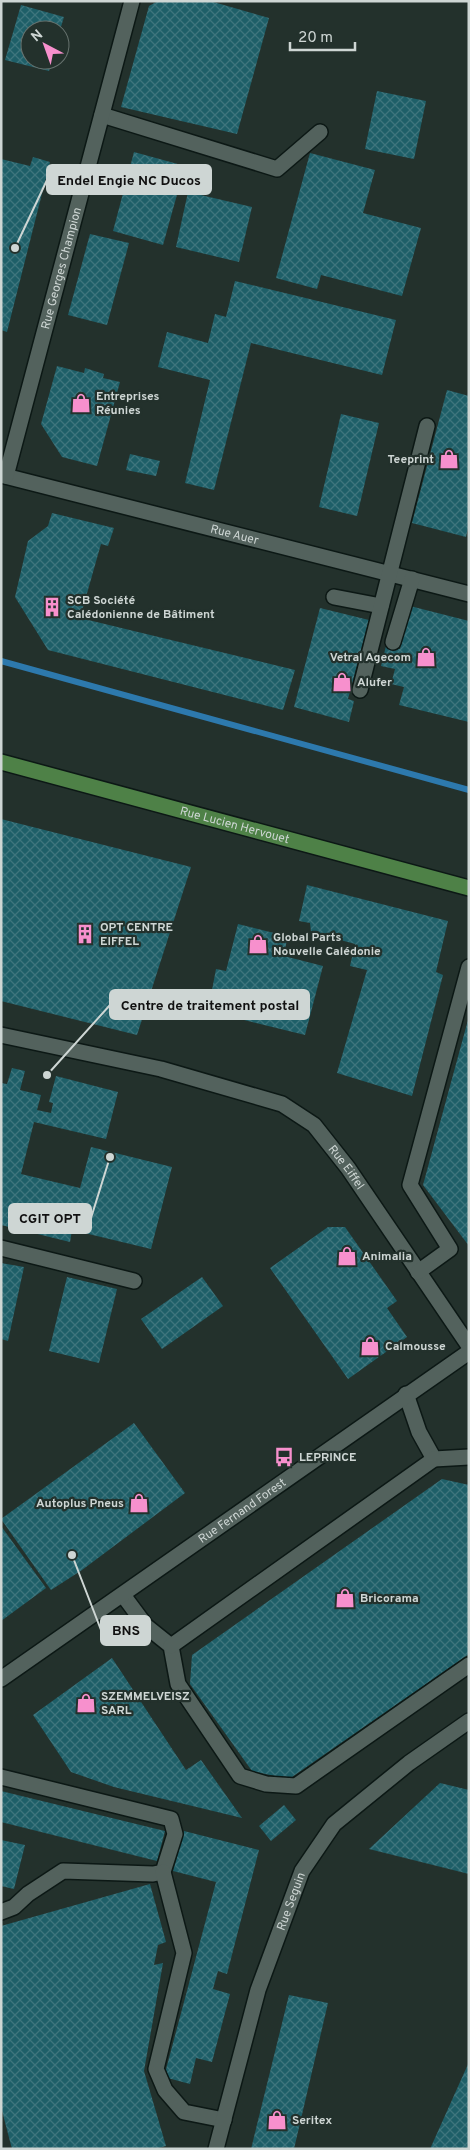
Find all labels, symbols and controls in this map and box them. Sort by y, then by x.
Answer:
north arrow [20,20,70,70]
scale bar [290,20,355,52]
text: N [28,27,47,46]
text: 20 m [298,29,333,48]
callout: Endel Engie NC Ducos [47,165,211,194]
text: Endel Engie NC Ducos [57,173,201,190]
street label: Rue Georges Champion [38,206,86,331]
place label: Entreprises Réunies [96,389,160,419]
shop icon: Entreprises Réunies [70,392,92,414]
shop icon: Teeprint [438,448,460,470]
place label: Teeprint [387,452,434,468]
street label: Rue Auer [208,522,261,549]
place label: SCB Société Calédonienne de Bâtiment [67,593,215,623]
building icon: SCB Société Calédonienne de Bâtiment [41,596,63,618]
shop icon: Vetral Agecom [415,646,437,668]
place label: Vetral Agecom [330,650,411,666]
shop icon: Alufer [331,671,353,693]
place label: Alufer [357,675,392,691]
street label: Rue Lucien Hervouet [178,804,291,848]
place label: OPT CENTRE EIFFEL [100,920,173,950]
building icon: OPT CENTRE EIFFEL [74,923,96,945]
place label: Global Parts Nouvelle Calédonie [273,930,381,960]
shop icon: Global Parts Nouvelle Calédonie [247,933,269,955]
callout: Centre de traitement postal [110,990,309,1019]
text: Centre de traitement postal [121,998,299,1015]
street label: Rue Eiffel [324,1142,367,1193]
callout: CGIT OPT [9,1204,91,1233]
text: CGIT OPT [19,1211,81,1228]
shop icon: Animalia [336,1245,358,1267]
place label: Animalia [362,1249,412,1265]
shop icon: Calmousse [359,1335,381,1357]
place label: Calmousse [385,1339,446,1355]
bus stop icon: LEPRINCE [273,1446,295,1468]
place label: LEPRINCE [299,1450,356,1466]
street label: Rue Fernand Forest [195,1475,290,1548]
shop icon: Autoplus Pneus [128,1492,150,1514]
place label: Autoplus Pneus [36,1496,124,1512]
shop icon: Bricorama [334,1587,356,1609]
place label: Bricorama [360,1591,419,1607]
callout: BNS [101,1616,150,1645]
text: BNS [112,1623,140,1640]
place label: SZEMMELVEISZ SARL [101,1689,190,1719]
shop icon: SZEMMELVEISZ SARL [75,1692,97,1714]
street label: Rue Seguin [274,1870,310,1933]
shop icon: Seritex [266,2109,288,2131]
place label: Seritex [292,2113,332,2129]

